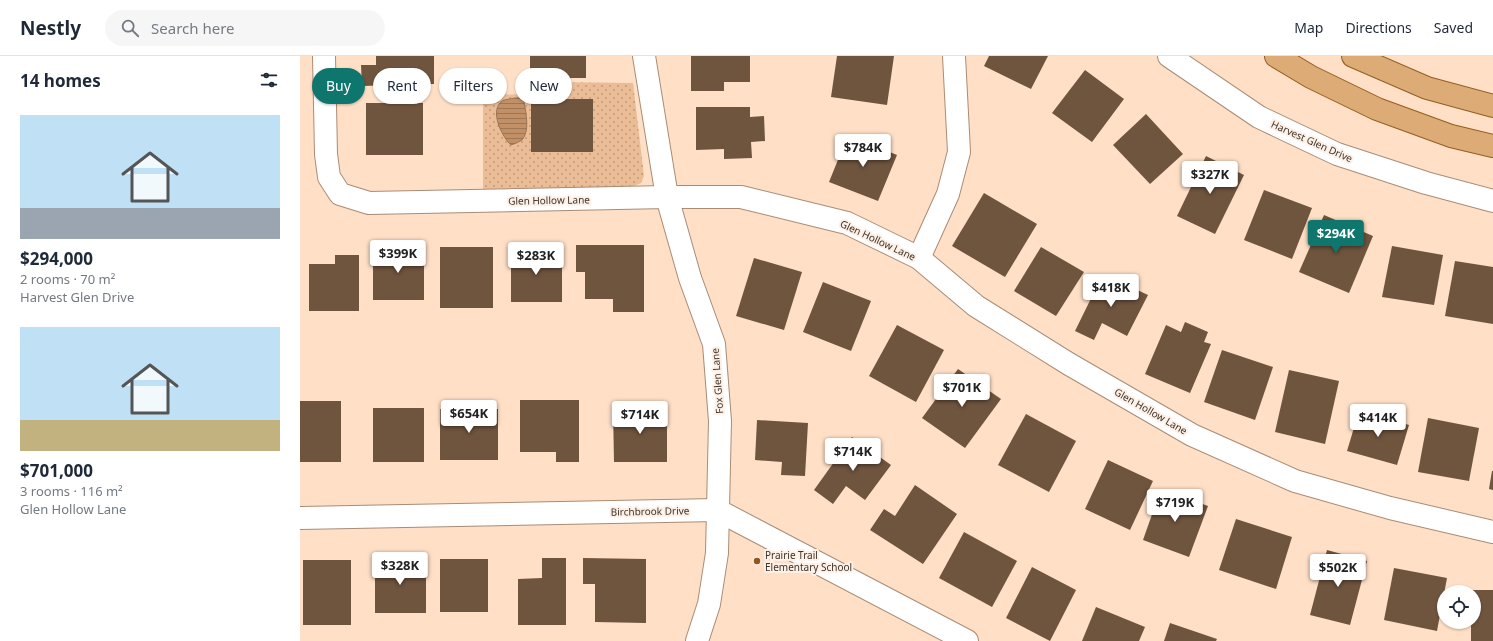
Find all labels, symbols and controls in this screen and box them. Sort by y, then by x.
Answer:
search box [105,10,385,46]
text: Nestly [20,15,81,41]
icon: search [119,17,141,39]
text: Search here [151,18,235,38]
text: Map [1294,18,1323,37]
text: Directions [1345,18,1412,37]
text: Saved [1434,18,1473,37]
chip: Buy [312,68,365,104]
chip: Rent [373,68,431,104]
chip: Filters [439,68,507,104]
chip: New [515,68,572,104]
text: 14 homes [20,69,101,92]
icon: filters [258,69,280,91]
street label: Harvest Glen Drive [1269,117,1355,165]
pin: $784K [835,134,891,168]
text: $784K [844,138,882,156]
icon: home [114,141,186,213]
pin: $327K [1182,161,1238,195]
text: $327K [1191,165,1229,183]
street label: Glen Hollow Lane [508,192,590,208]
street label: Glen Hollow Lane [838,216,918,264]
pin: $294K [1308,220,1364,254]
text: $294K [1317,224,1355,242]
pin: $399K [370,240,426,274]
pin: $283K [508,242,564,276]
text: $399K [379,244,417,262]
text: $283K [517,246,555,264]
text: $294,000 [20,247,93,270]
text: 2 rooms · 70 m² [20,270,115,288]
pin: $418K [1083,274,1139,308]
text: $418K [1092,278,1130,296]
text: Harvest Glen Drive [20,288,134,306]
street label: Fox Glen Lane [708,347,726,414]
icon: home [114,353,186,425]
pin: $701K [934,374,990,408]
text: $701K [943,378,981,396]
street label: Glen Hollow Lane [1112,384,1190,438]
pin: $654K [441,400,497,434]
pin: $714K [612,401,668,435]
text: $654K [450,404,488,422]
pin: $414K [1350,404,1406,438]
text: $714K [621,405,659,423]
text: $414K [1359,408,1397,426]
pin: $714K [825,438,881,472]
text: $714K [834,442,872,460]
text: $701,000 [20,459,93,482]
text: 3 rooms · 116 m² [20,482,123,500]
pin: $719K [1147,489,1203,523]
text: $719K [1156,493,1194,511]
text: Glen Hollow Lane [20,500,126,518]
street label: Birchbrook Drive [610,503,690,519]
place label: Prairie Trail Elementary School [765,548,852,574]
pin: $328K [372,552,428,586]
pin: $502K [1310,554,1366,588]
text: $328K [381,556,419,574]
marker: Prairie Trail Elementary School [752,556,762,566]
text: $502K [1319,558,1357,576]
map controls [1437,585,1481,629]
button: locate [1437,585,1481,629]

